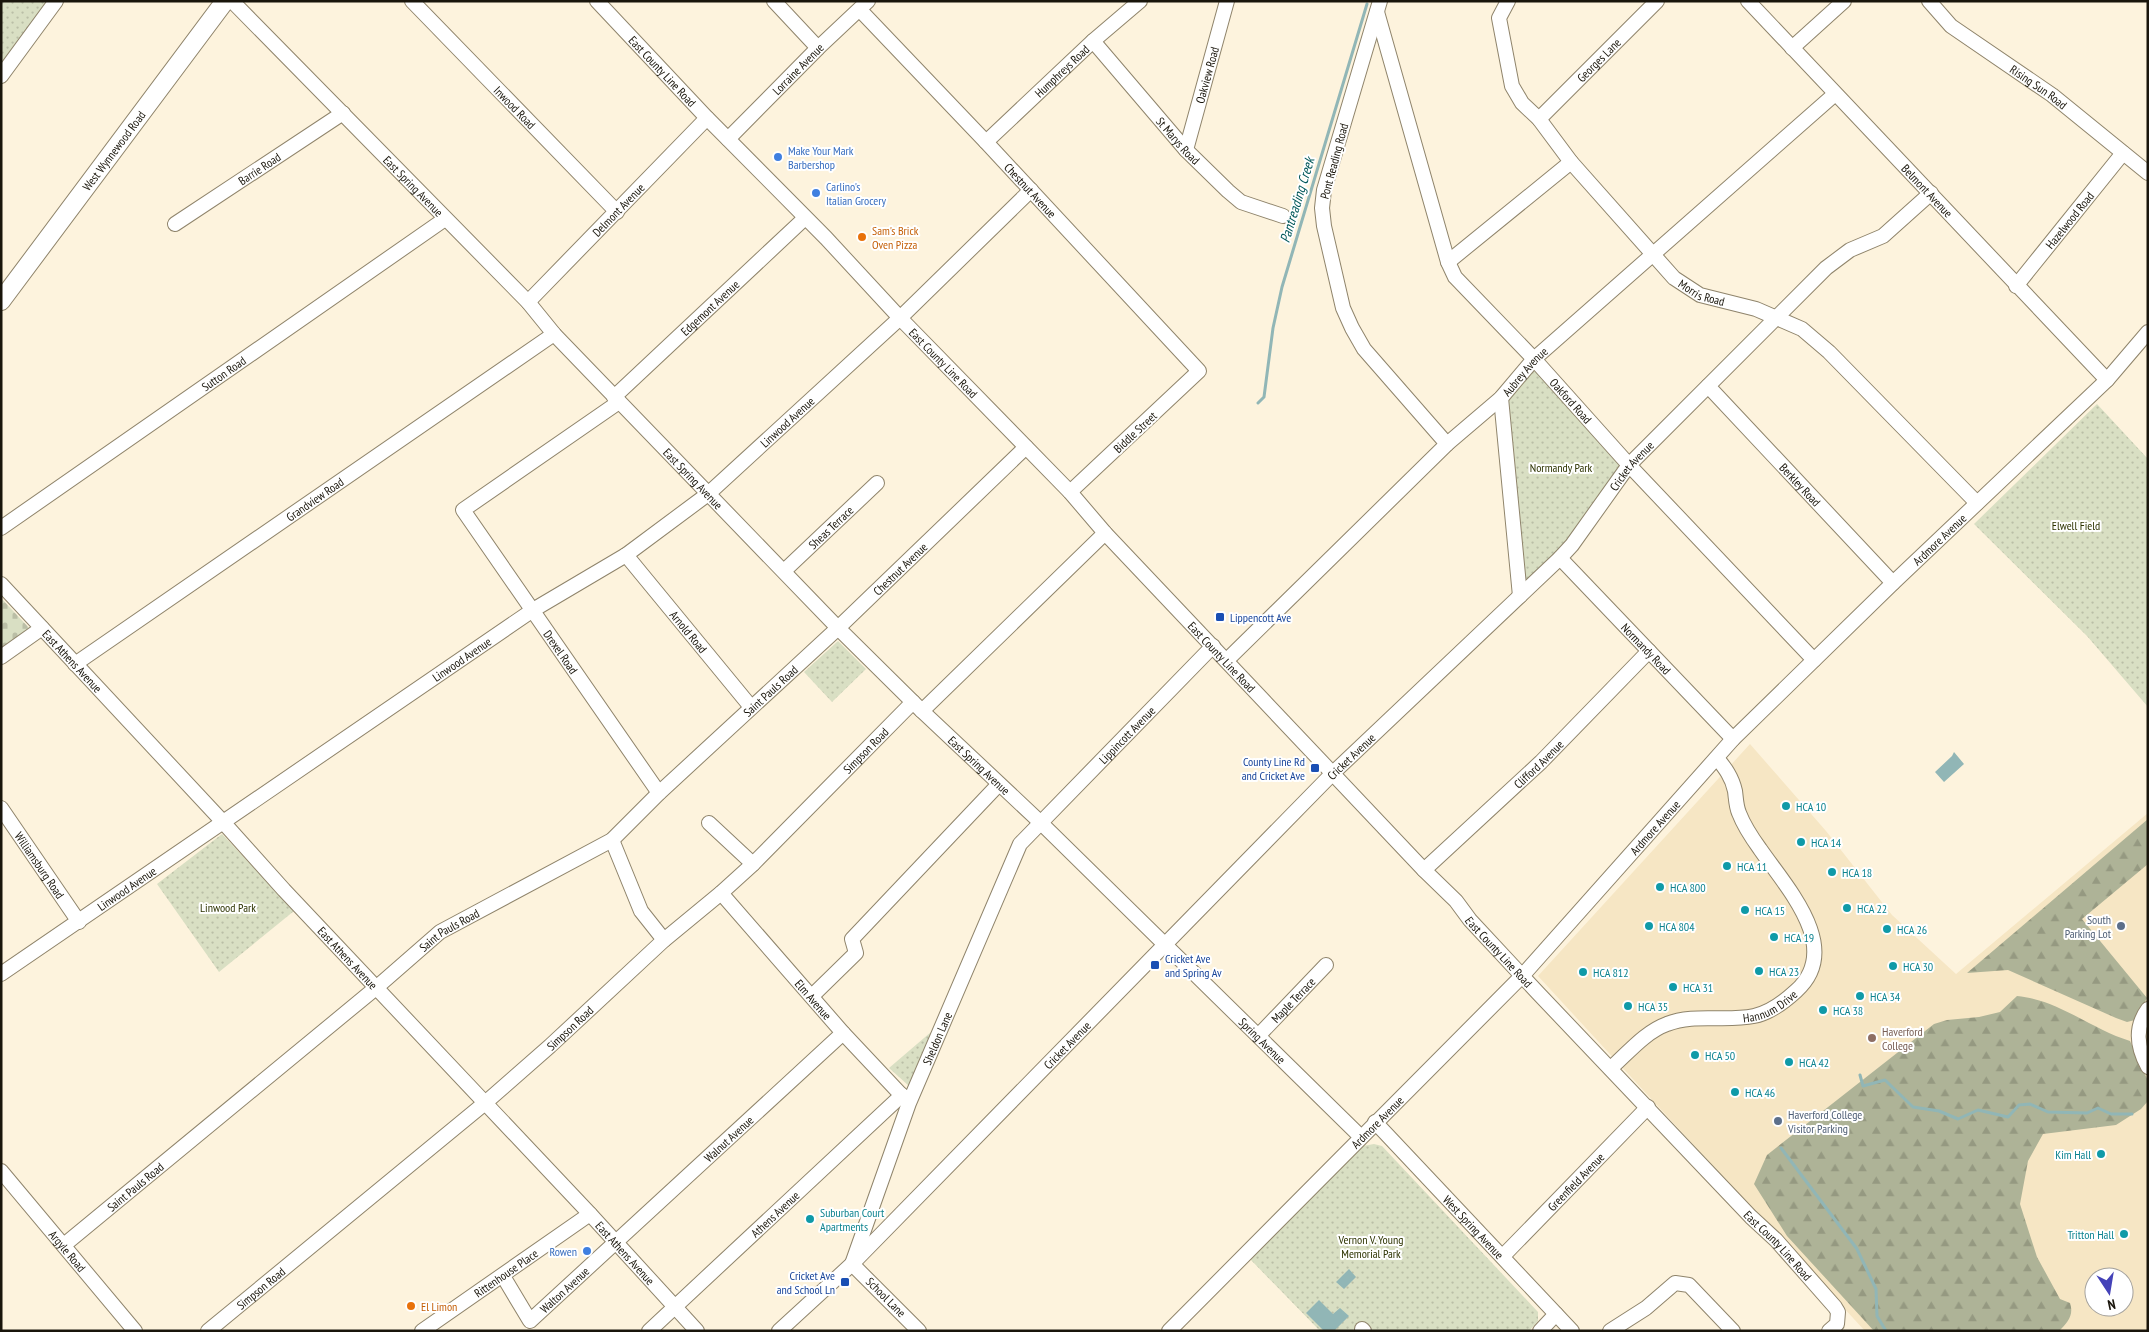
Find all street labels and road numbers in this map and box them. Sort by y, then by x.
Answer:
street label: East County Line Road [626,32,700,109]
street label: Georges Lane [1573,35,1623,85]
street label: Lorraine Avenue [769,40,826,98]
street label: Humphreys Road [1031,41,1092,100]
street label: Oakview Road [1192,45,1222,105]
street label: Rising Sun Road [2007,61,2071,112]
street label: Inwood Road [491,83,539,132]
street label: West Wynnewood Road [79,107,148,193]
street label: St Marys Road [1153,114,1203,167]
street label: Pont Reading Road [1317,122,1351,200]
street label: Barrie Road [235,149,283,188]
street label: East Spring Avenue [380,152,447,219]
street label: Chestnut Avenue [1001,159,1060,221]
street label: Belmont Avenue [1899,161,1956,220]
street label: Delmont Avenue [589,180,647,239]
street label: Hazelwood Road [2042,188,2097,251]
street label: Edgemont Avenue [677,276,742,338]
street label: Morris Road [1676,276,1726,308]
street label: East County Line Road [906,325,981,401]
street label: Aubrey Avenue [1499,343,1550,399]
street label: Sutton Road [198,353,248,394]
street label: Oakford Road [1547,375,1595,426]
street label: Linwood Avenue [757,393,817,450]
street label: Biddle Street [1110,408,1160,456]
street label: Cricket Avenue [1606,437,1657,493]
street label: East Spring Avenue [660,445,726,512]
street label: Berkley Road [1777,460,1824,509]
street label: Grandview Road [283,474,346,524]
street label: Sheas Terrace [805,502,856,552]
street label: Ardmore Avenue [1909,510,1969,568]
street label: Chestnut Avenue [870,539,930,598]
street label: Arnold Road [667,607,711,656]
street label: East County Line Road [1185,618,1259,695]
street label: Normandy Road [1618,620,1674,677]
street label: East Athens Avenue [40,626,106,695]
street label: Drexel Road [541,627,581,676]
street label: Linwood Avenue [429,633,494,684]
street label: Saint Pauls Road [740,662,801,719]
street label: Lippincott Avenue [1095,703,1158,767]
street label: Simpson Road [840,724,891,776]
street label: Cricket Avenue [1323,730,1378,782]
street label: East Spring Avenue [945,732,1013,798]
street label: Clifford Avenue [1510,736,1566,791]
street label: Ardmore Avenue [1626,797,1683,858]
street label: Williamsburg Road [12,829,68,901]
street label: Linwood Avenue [94,863,159,914]
street label: Saint Pauls Road [416,905,482,955]
street label: East County Line Road [1462,913,1536,990]
street label: East Athens Avenue [315,923,381,992]
street label: Maple Terrace [1268,974,1318,1025]
street label: Elm Avenue [792,976,835,1022]
street label: Hannum Drive [1742,986,1800,1025]
street label: Simpson Road [543,1002,596,1053]
street label: Sheldon Lane [919,1009,955,1067]
street label: Spring Avenue [1236,1014,1289,1067]
street label: Cricket Avenue [1040,1018,1094,1072]
street label: Ardmore Avenue [1348,1092,1406,1151]
street label: Walnut Avenue [701,1112,756,1165]
street label: Greenfield Avenue [1544,1149,1607,1214]
street label: Saint Pauls Road [104,1159,166,1214]
street label: Athens Avenue [747,1187,802,1240]
street label: West Spring Avenue [1440,1192,1507,1262]
street label: East County Line Road [1741,1207,1815,1283]
street label: East Athens Avenue [593,1218,658,1288]
street label: Argyle Road [46,1227,89,1275]
street label: Rittenhouse Place [471,1245,541,1300]
street label: Simpson Road [233,1263,288,1312]
street label: Walton Avenue [536,1263,592,1316]
street label: School Lane [863,1274,909,1320]

